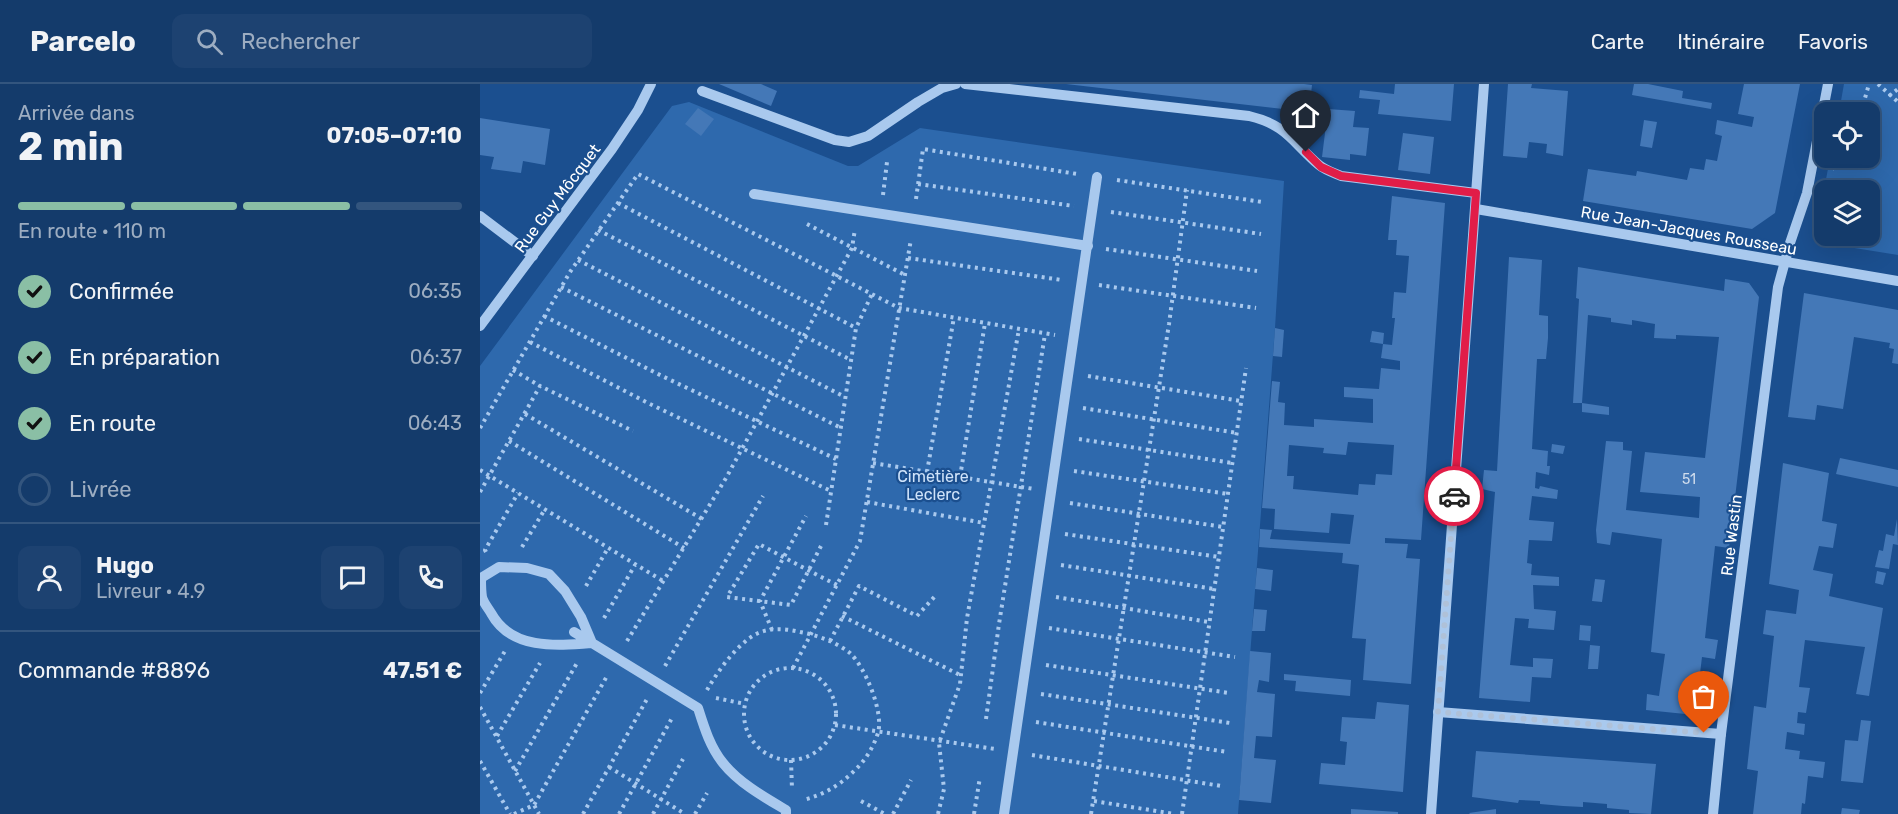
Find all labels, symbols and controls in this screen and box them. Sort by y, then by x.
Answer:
search box [172,14,592,68]
text: Parcelo [30,25,136,58]
icon: search [193,25,226,58]
text: Rechercher [241,28,360,55]
text: Carte [1591,29,1644,54]
text: Itinéraire [1677,29,1765,54]
text: Favoris [1798,29,1868,54]
pin [1280,90,1331,152]
icon: home [1289,99,1322,132]
text: Arrivée dans [18,101,135,125]
map controls [1814,102,1880,246]
button: locate [1814,102,1880,168]
text: 07:05–07:10 [326,122,462,149]
text: 2 min [18,124,124,170]
street label: Rue Guy Môcquet [510,140,604,256]
button: layers [1814,180,1880,246]
street label: Rue Jean-Jacques Rousseau [1579,202,1798,259]
text: En route · 110 m [18,219,166,243]
icon: check [18,275,51,308]
text: Confirmée [69,278,174,305]
text: 06:35 [408,279,462,303]
icon: check [18,341,51,374]
text: En préparation [69,344,220,371]
text: 06:37 [410,345,462,369]
icon: check [18,407,51,440]
text: En route [69,410,156,437]
text: 06:43 [408,411,462,435]
courier [1424,466,1484,526]
park label: Cimetière Leclerc [897,467,969,504]
house number: 51 [1682,471,1696,488]
text: Livrée [69,476,132,503]
icon: car [1438,480,1471,513]
street label: Rue Wastin [1717,493,1746,577]
button: person [18,546,81,609]
button: chat [321,546,384,609]
button: phone [399,546,462,609]
text: Hugo [96,552,154,579]
text: Livreur · 4.9 [96,579,205,603]
text: Commande #8896 [18,657,210,684]
text: 47.51 € [383,657,462,684]
pin [1678,671,1729,733]
icon: bag [1687,680,1720,713]

